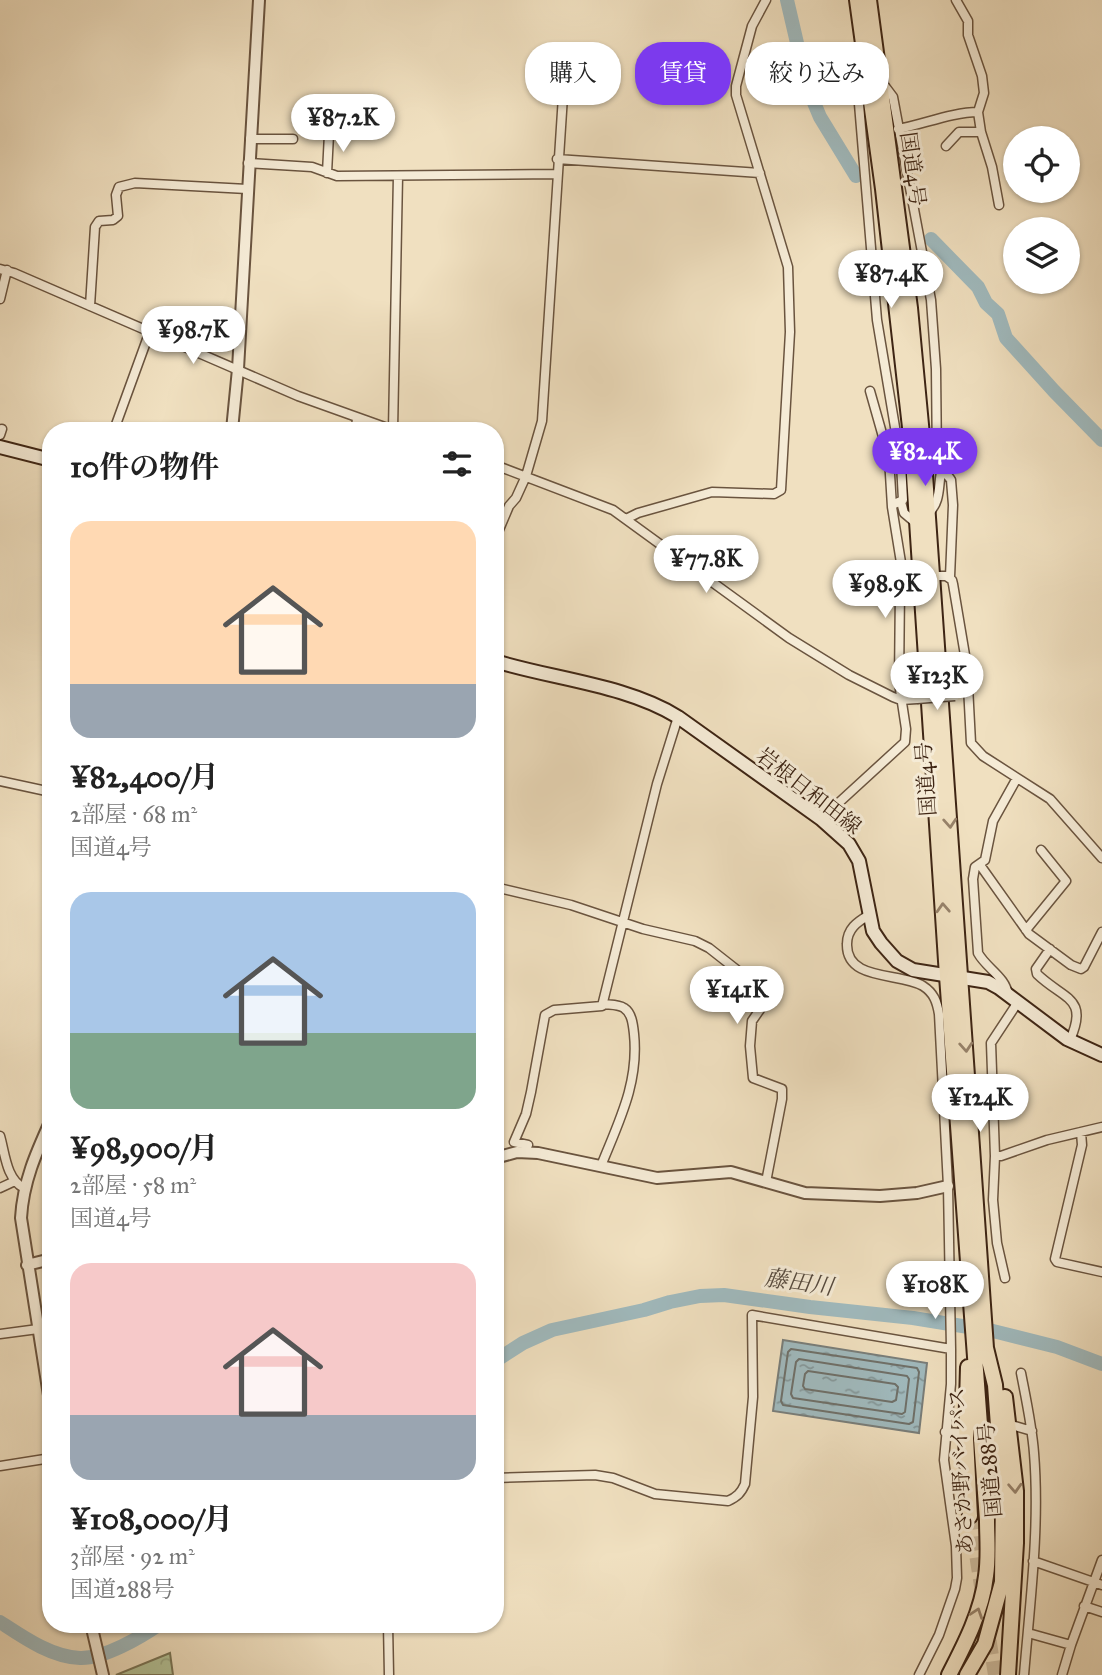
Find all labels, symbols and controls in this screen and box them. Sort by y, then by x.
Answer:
chip: 購入 [525,42,621,105]
chip: 賃貸 [635,42,731,105]
chip: 絞り込み [745,42,889,105]
pin: ¥87.2K [286,94,400,154]
text: ¥87.2K [307,103,379,131]
map controls [1003,126,1080,294]
button: locate [1003,126,1080,203]
street label: 国道4号 [895,130,931,208]
button: layers [1003,217,1080,294]
pin: ¥87.4K [834,250,948,310]
text: ¥87.4K [854,259,928,287]
pin: ¥98.7K [136,306,250,366]
text: ¥98.7K [157,315,229,343]
pin: ¥82.4K [868,428,982,488]
text: ¥82.4K [888,437,962,465]
icon: filters [438,445,476,483]
text: 10件の物件 [70,449,219,485]
pin: ¥77.8K [649,536,763,595]
text: ¥77.8K [670,544,742,572]
pin: ¥98.9K [828,560,942,620]
icon: home [210,567,336,693]
text: ¥98.9K [848,569,922,597]
pin: ¥123K [888,652,986,712]
text: ¥123K [906,661,968,689]
street label: 国道4号 [910,741,942,817]
street label: 岩根日和田線 [751,742,867,840]
text: ¥82,400/月 [70,759,219,795]
text: 2部屋 · 68 m² [70,800,197,828]
one-way arrow [942,818,957,829]
text: 国道4号 [70,833,152,861]
one-way arrow [936,902,951,913]
icon: home [210,938,336,1064]
pin: ¥141K [688,967,786,1026]
text: ¥141K [706,975,768,1003]
one-way arrow [958,1041,973,1052]
pin: ¥124K [931,1074,1029,1134]
text: ¥124K [948,1083,1012,1111]
text: ¥98,900/月 [70,1130,218,1166]
text: 2部屋 · 58 m² [70,1171,196,1199]
text: 国道4号 [70,1204,152,1232]
pin: ¥108K [886,1262,984,1321]
water label: 藤田川 [763,1263,838,1301]
text: ¥108K [902,1270,968,1298]
icon: home [210,1309,336,1435]
street label: あさか野バイパス [944,1387,978,1555]
street label: 国道288号 [973,1421,1007,1519]
one-way arrow [1008,1483,1023,1494]
text: ¥108,000/月 [70,1501,233,1537]
text: 3部屋 · 92 m² [70,1542,195,1570]
text: 国道288号 [70,1575,175,1603]
one-way arrow [969,1607,983,1619]

